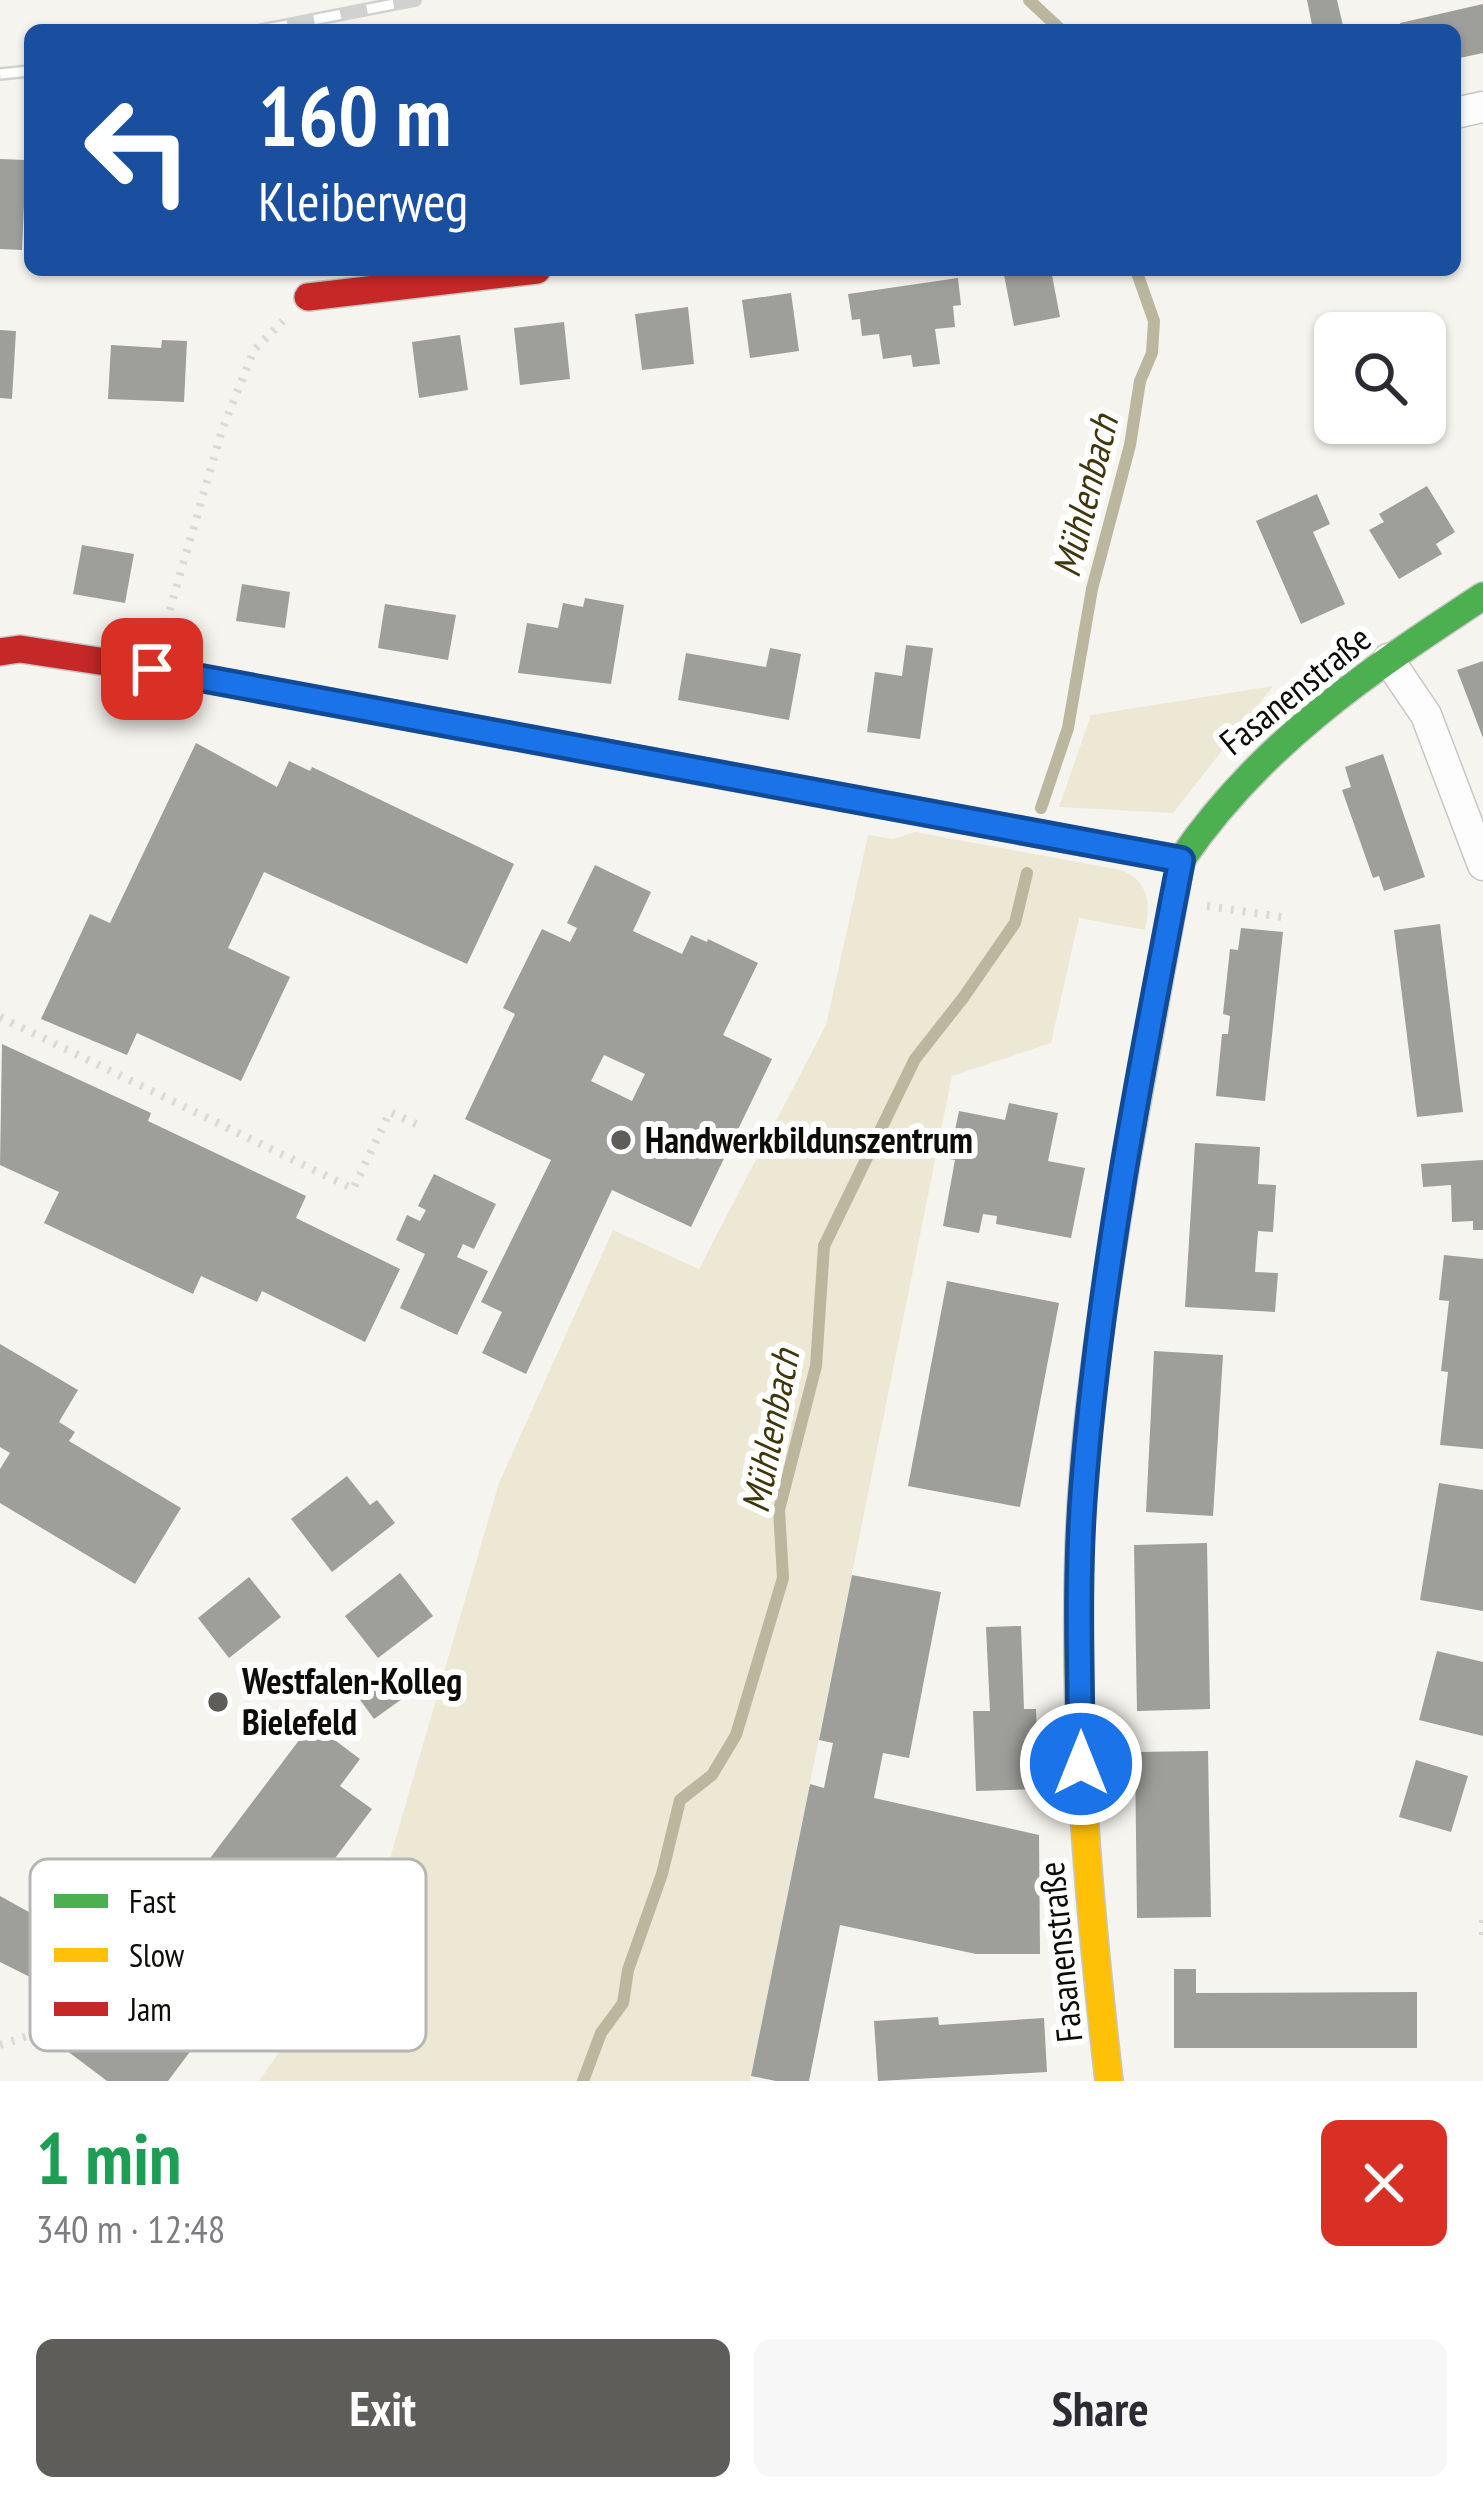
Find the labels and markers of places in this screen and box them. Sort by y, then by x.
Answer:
pin [101,618,203,720]
place label: Handwerkbildunszentrum [645,1116,973,1163]
marker: Handwerkbildunszentrum [608,1127,634,1153]
place label: Westfalen-Kolleg Bielefeld [241,1657,462,1745]
marker: Westfalen-Kolleg Bielefeld [205,1689,231,1715]

